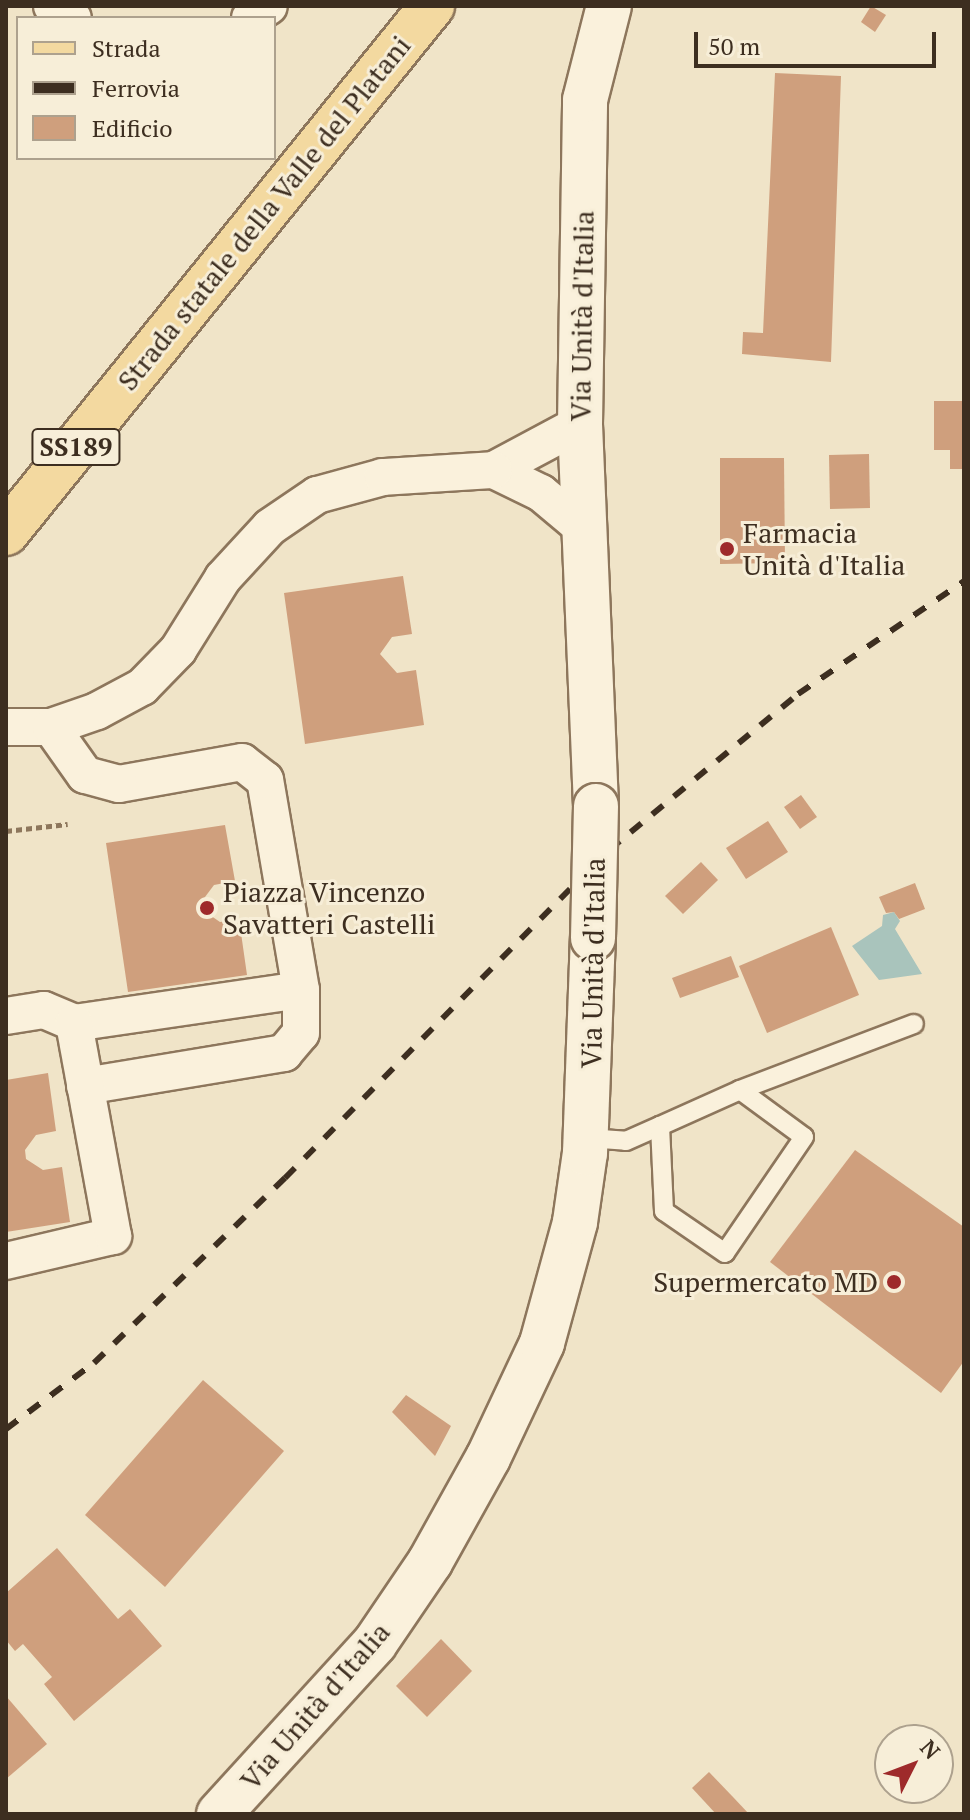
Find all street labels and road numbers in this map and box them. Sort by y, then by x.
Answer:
street label: Strada statale della Valle del Platani [110,29,418,397]
street label: Via Unità d'Italia [563,210,601,422]
road number: SS189 [30,425,122,469]
street label: Via Unità d'Italia [574,857,612,1069]
street label: Via Unità d'Italia [233,1615,397,1797]

